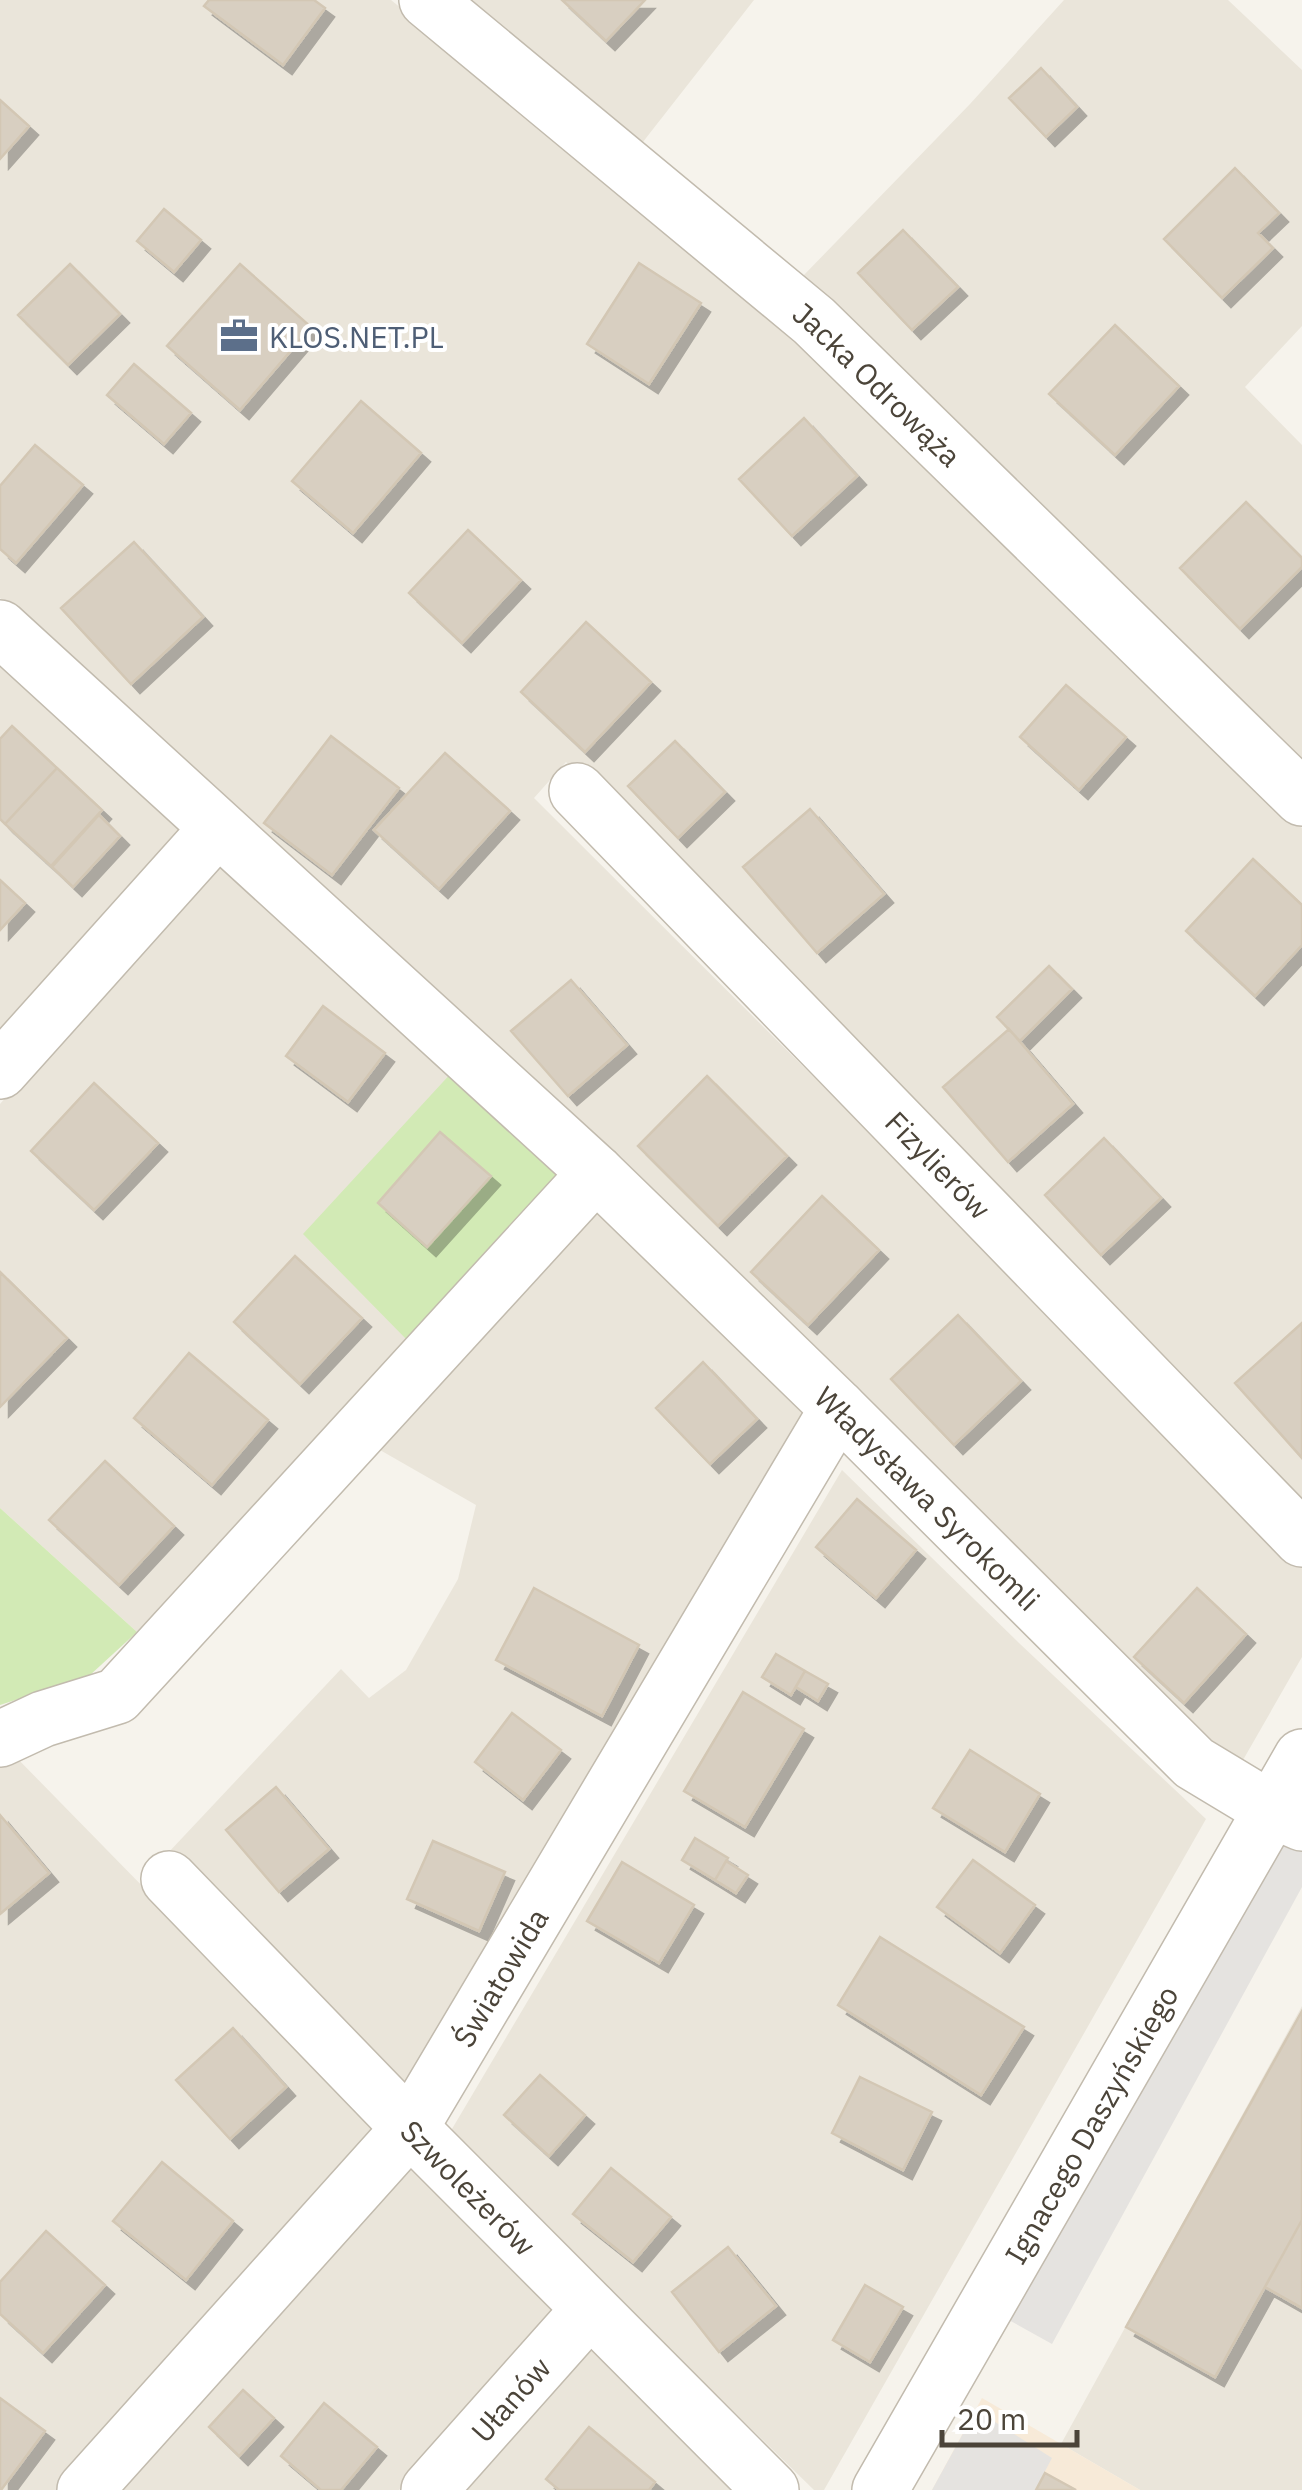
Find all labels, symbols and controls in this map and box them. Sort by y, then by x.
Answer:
street label: Jacka Odrowąża [785,293,970,474]
office icon: KLOS.NET.PL [218,315,260,357]
place label: KLOS.NET.PL [269,317,444,356]
street label: Fizylierów [878,1102,1000,1227]
street label: Władysława Syrokomli [807,1377,1049,1618]
street label: Światowida [443,1901,556,2054]
street label: Ignacego Daszyńskiego [995,1978,1186,2271]
street label: Szwoleżerów [393,2111,545,2263]
street label: Ułanów [462,2348,558,2450]
scale bar [942,2385,1077,2447]
text: 20 m [957,2399,1026,2438]

